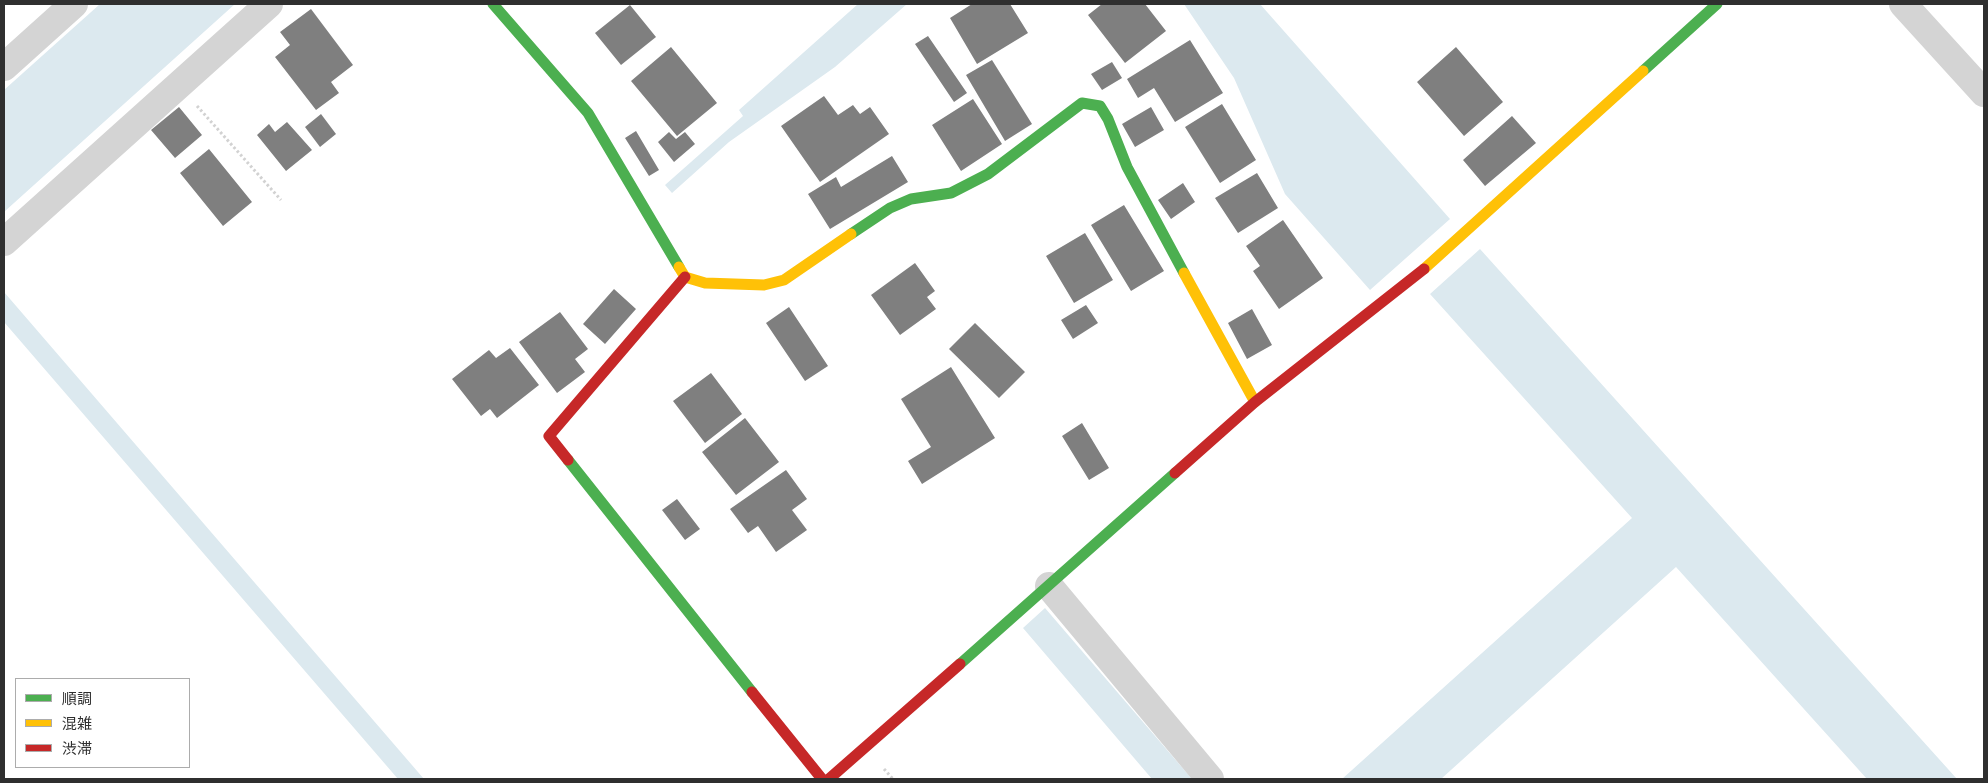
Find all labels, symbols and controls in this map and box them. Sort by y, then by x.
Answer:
legend [15,678,190,768]
text: 順調 [62,689,92,707]
text: 混雑 [62,714,92,732]
text: 渋滞 [62,739,92,757]

